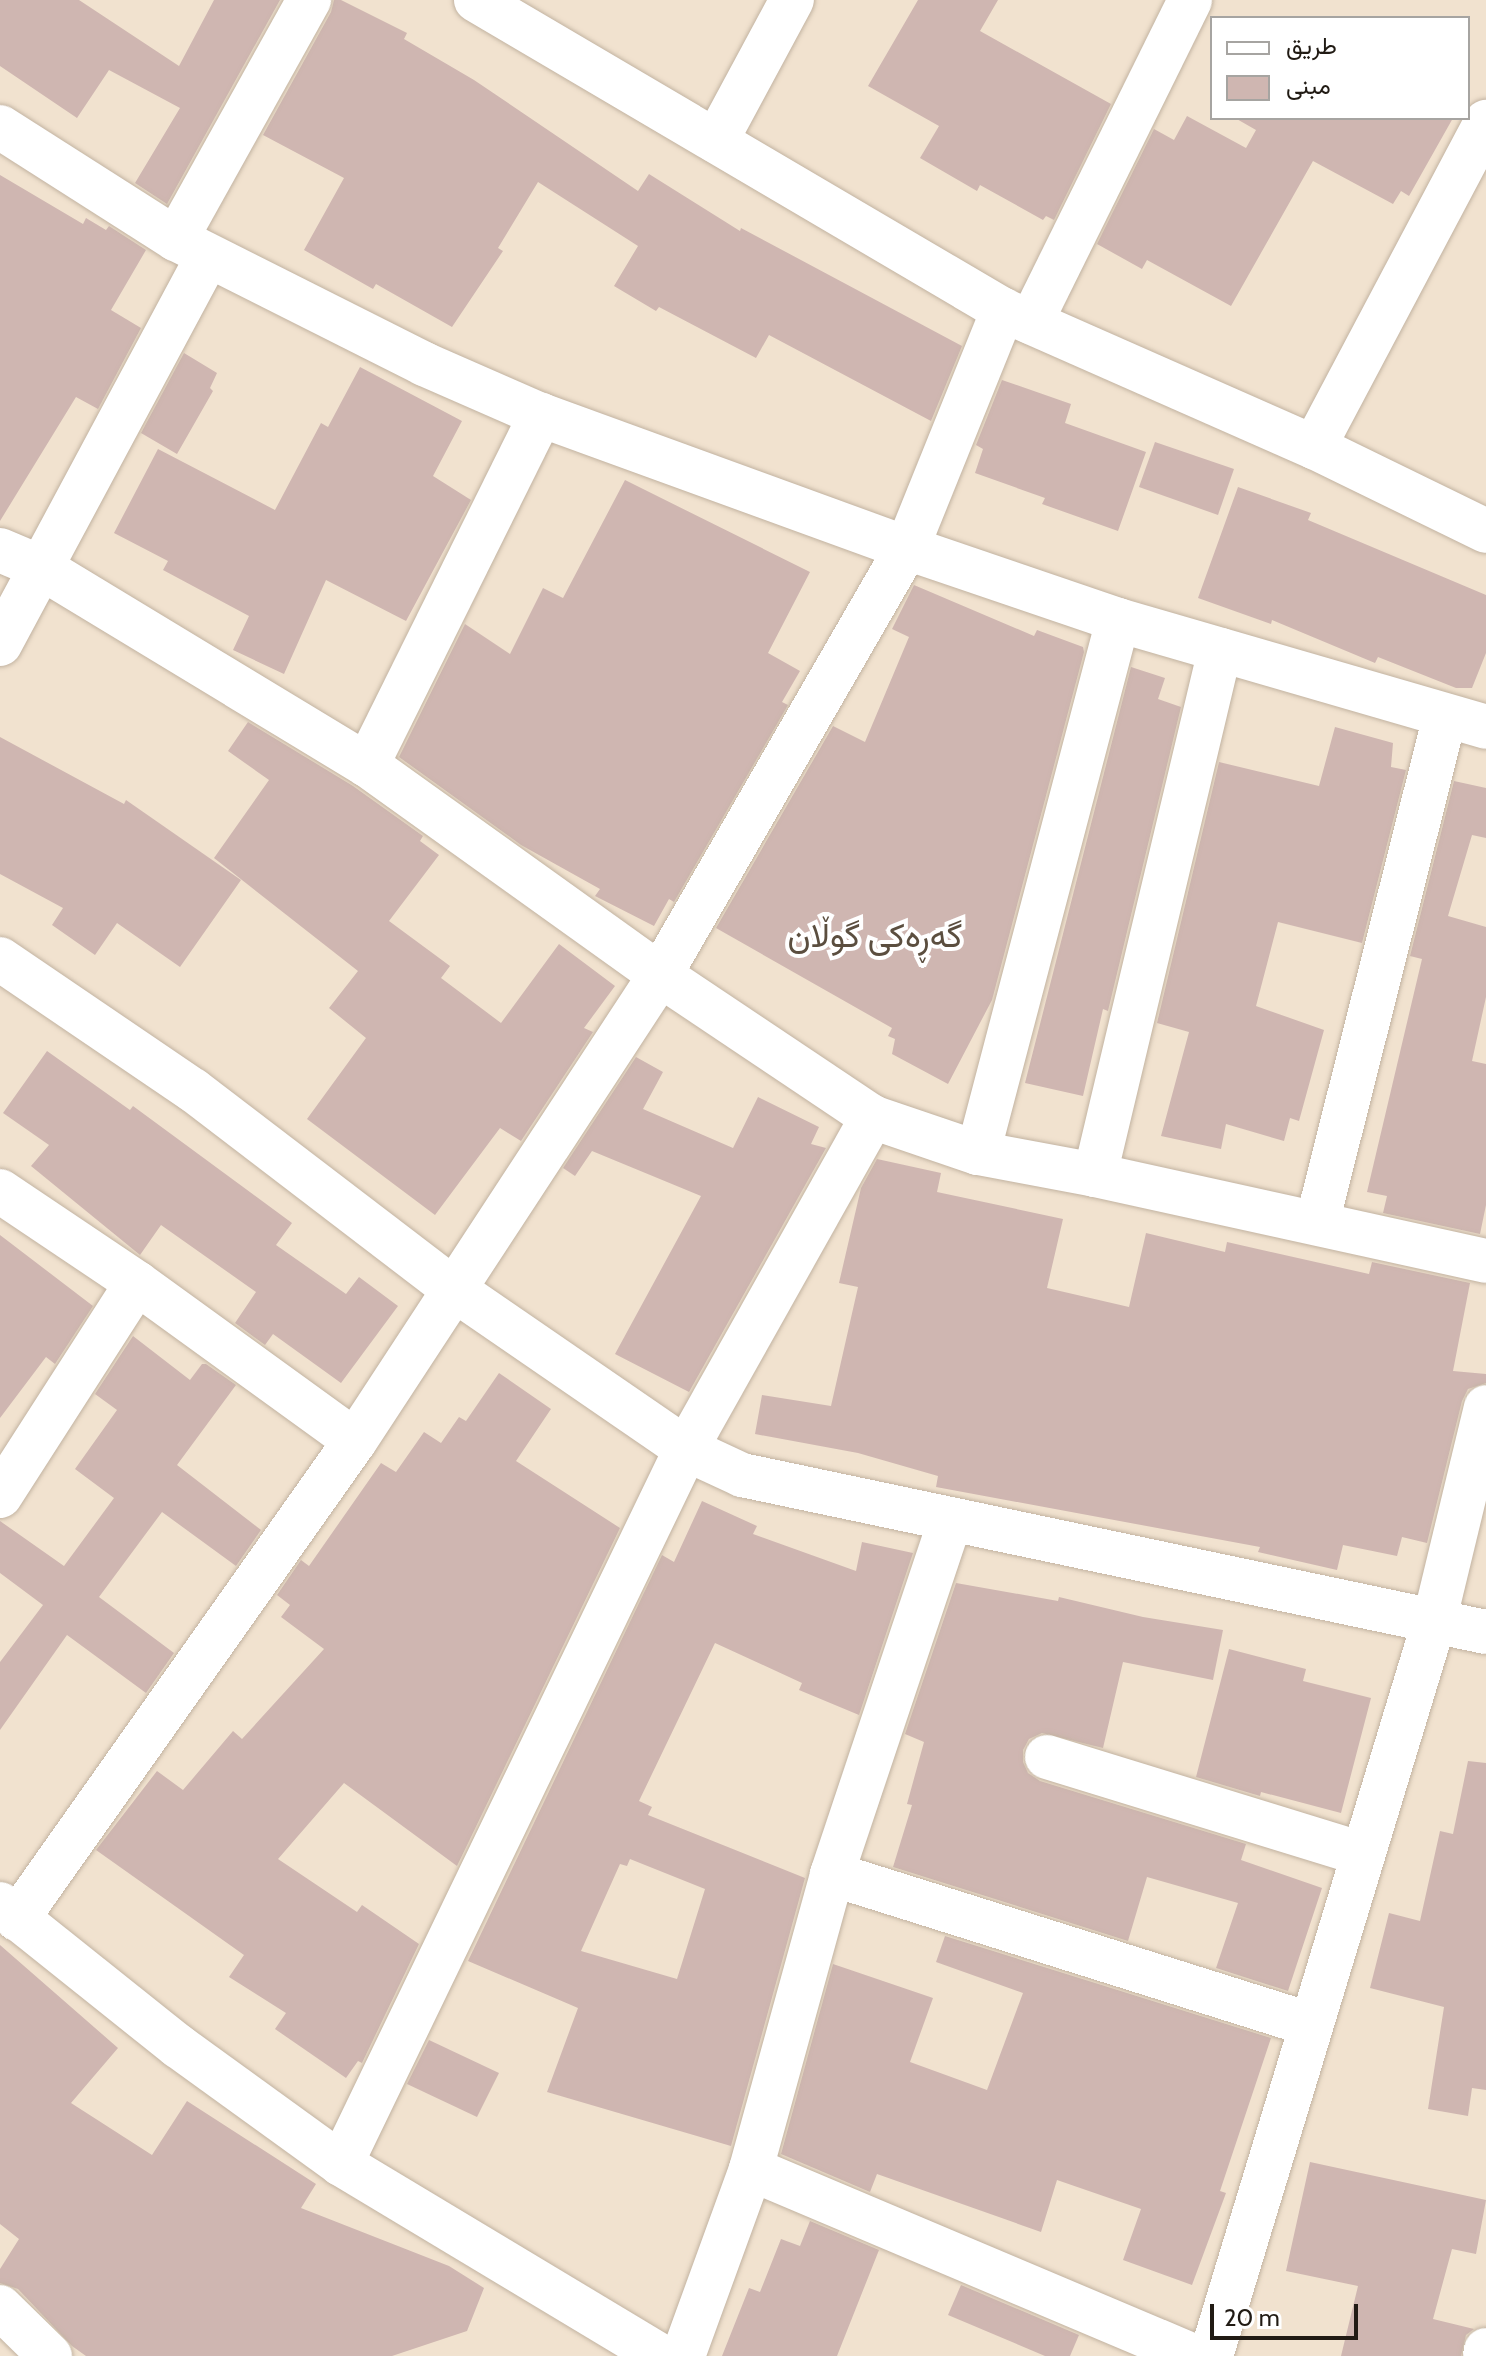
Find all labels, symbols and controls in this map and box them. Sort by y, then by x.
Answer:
legend [1210,16,1470,120]
text: طريق [1286,31,1337,60]
text: مبنى [1286,71,1331,100]
district label: گەڕەکی گوڵان [788,916,962,956]
scale bar [1214,2288,1362,2338]
text: 20 m [1224,2303,1280,2332]

